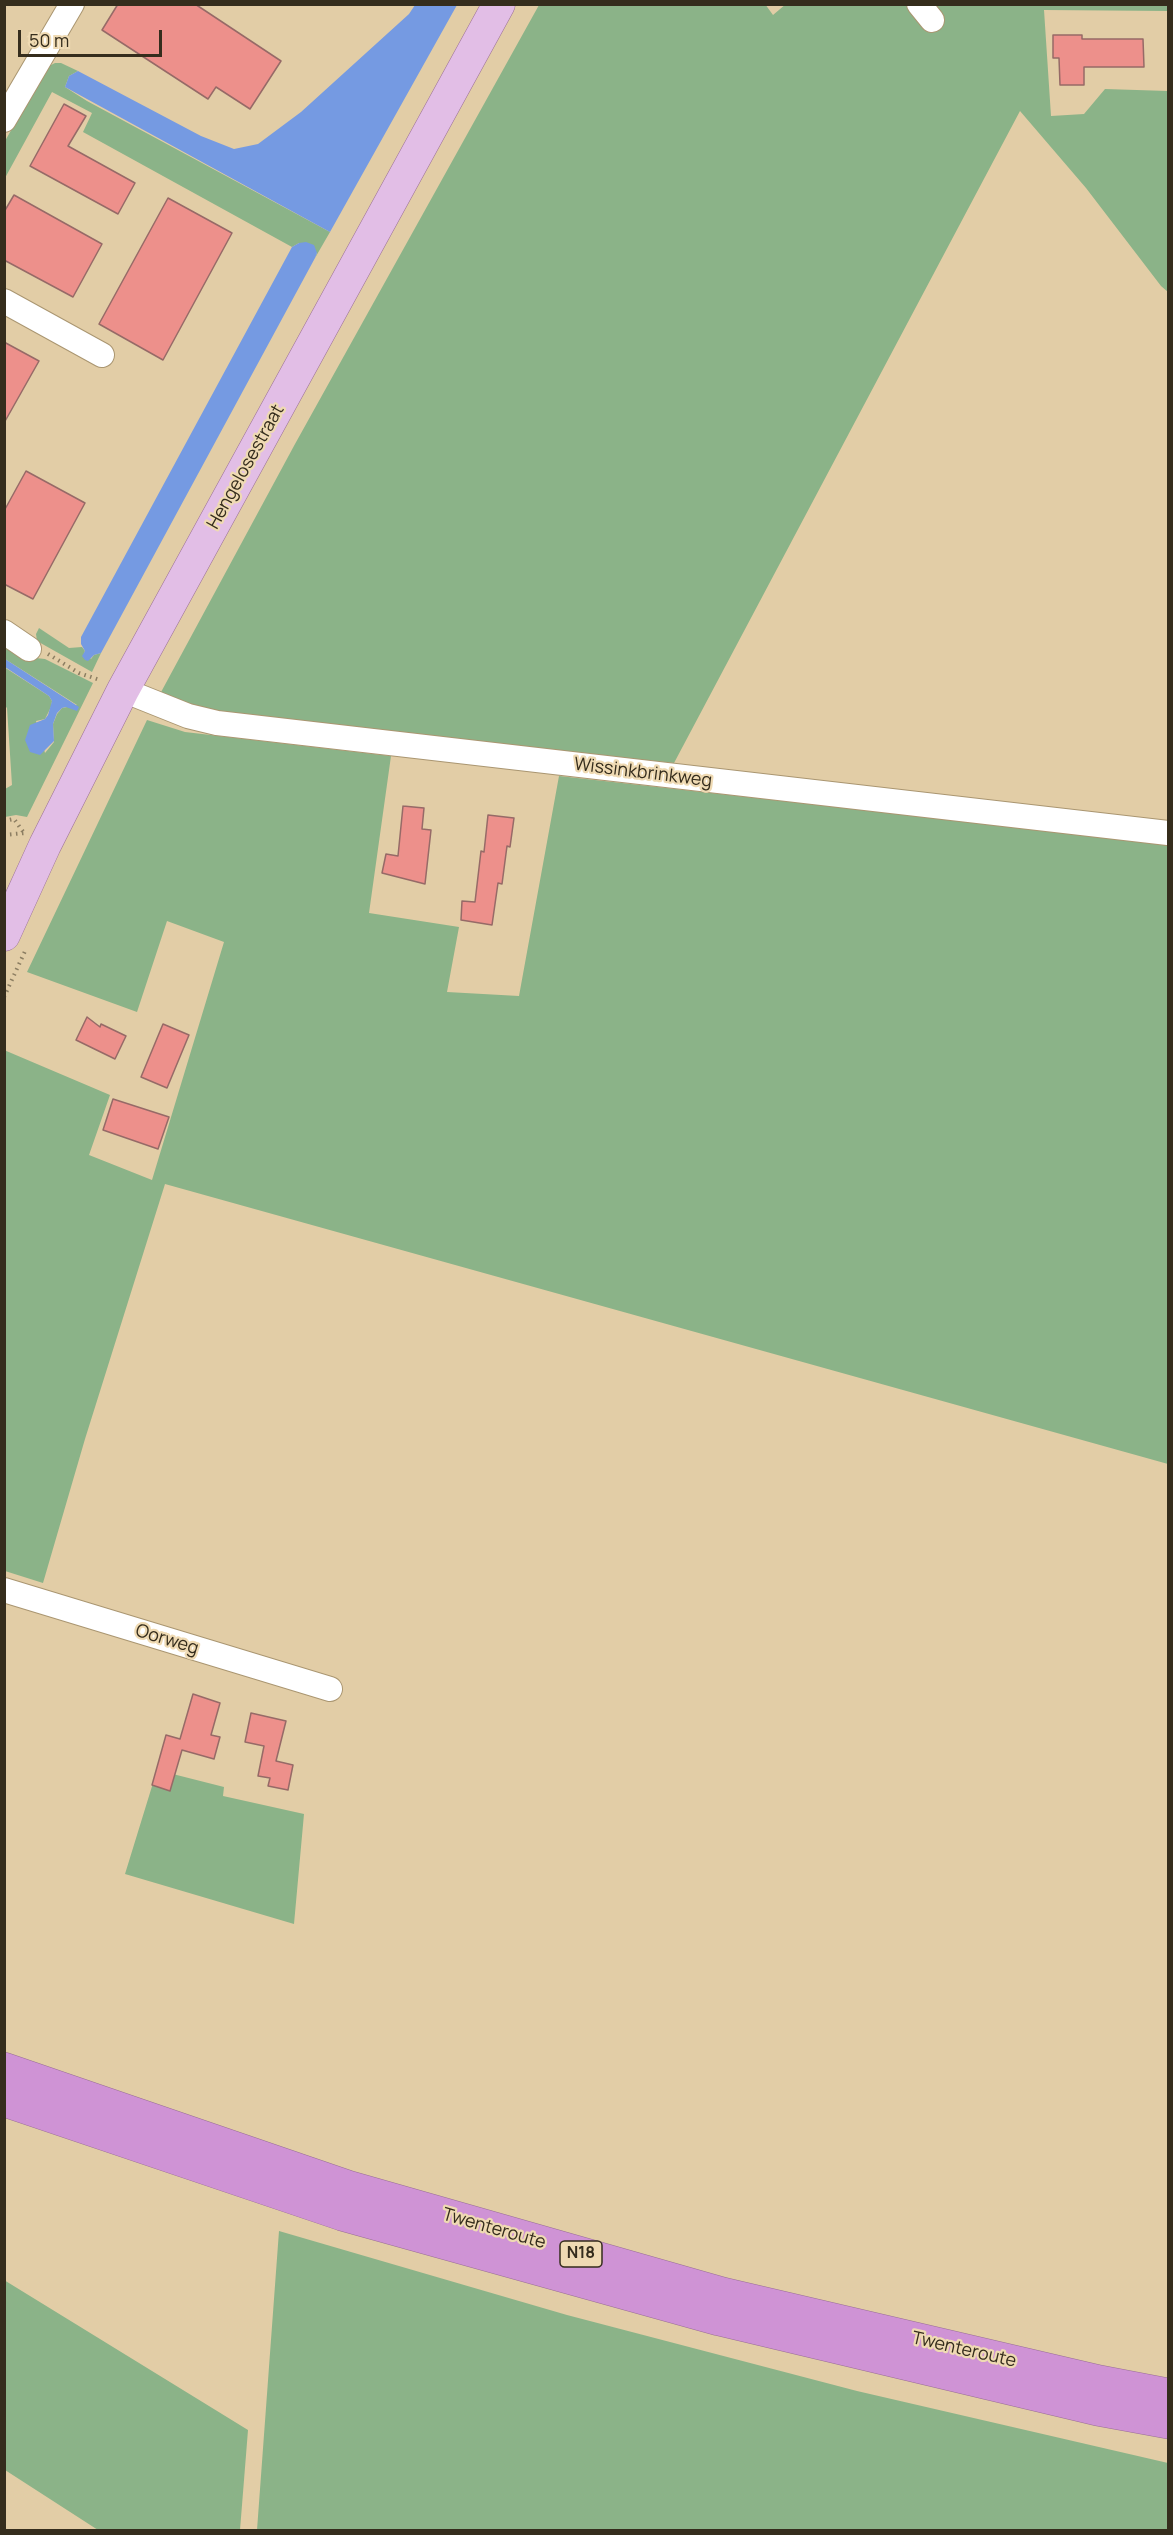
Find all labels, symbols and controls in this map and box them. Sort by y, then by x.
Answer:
scale bar [21,18,165,56]
text: 50 m [29,28,69,52]
street label: Hengelosestraat [203,401,289,533]
street label: Wissinkbrinkweg [573,754,713,792]
street label: Oorweg [133,1620,201,1660]
street label: Twenteroute [440,2204,548,2254]
road number: N18 [560,2241,602,2267]
street label: Twenteroute [910,2328,1018,2372]

